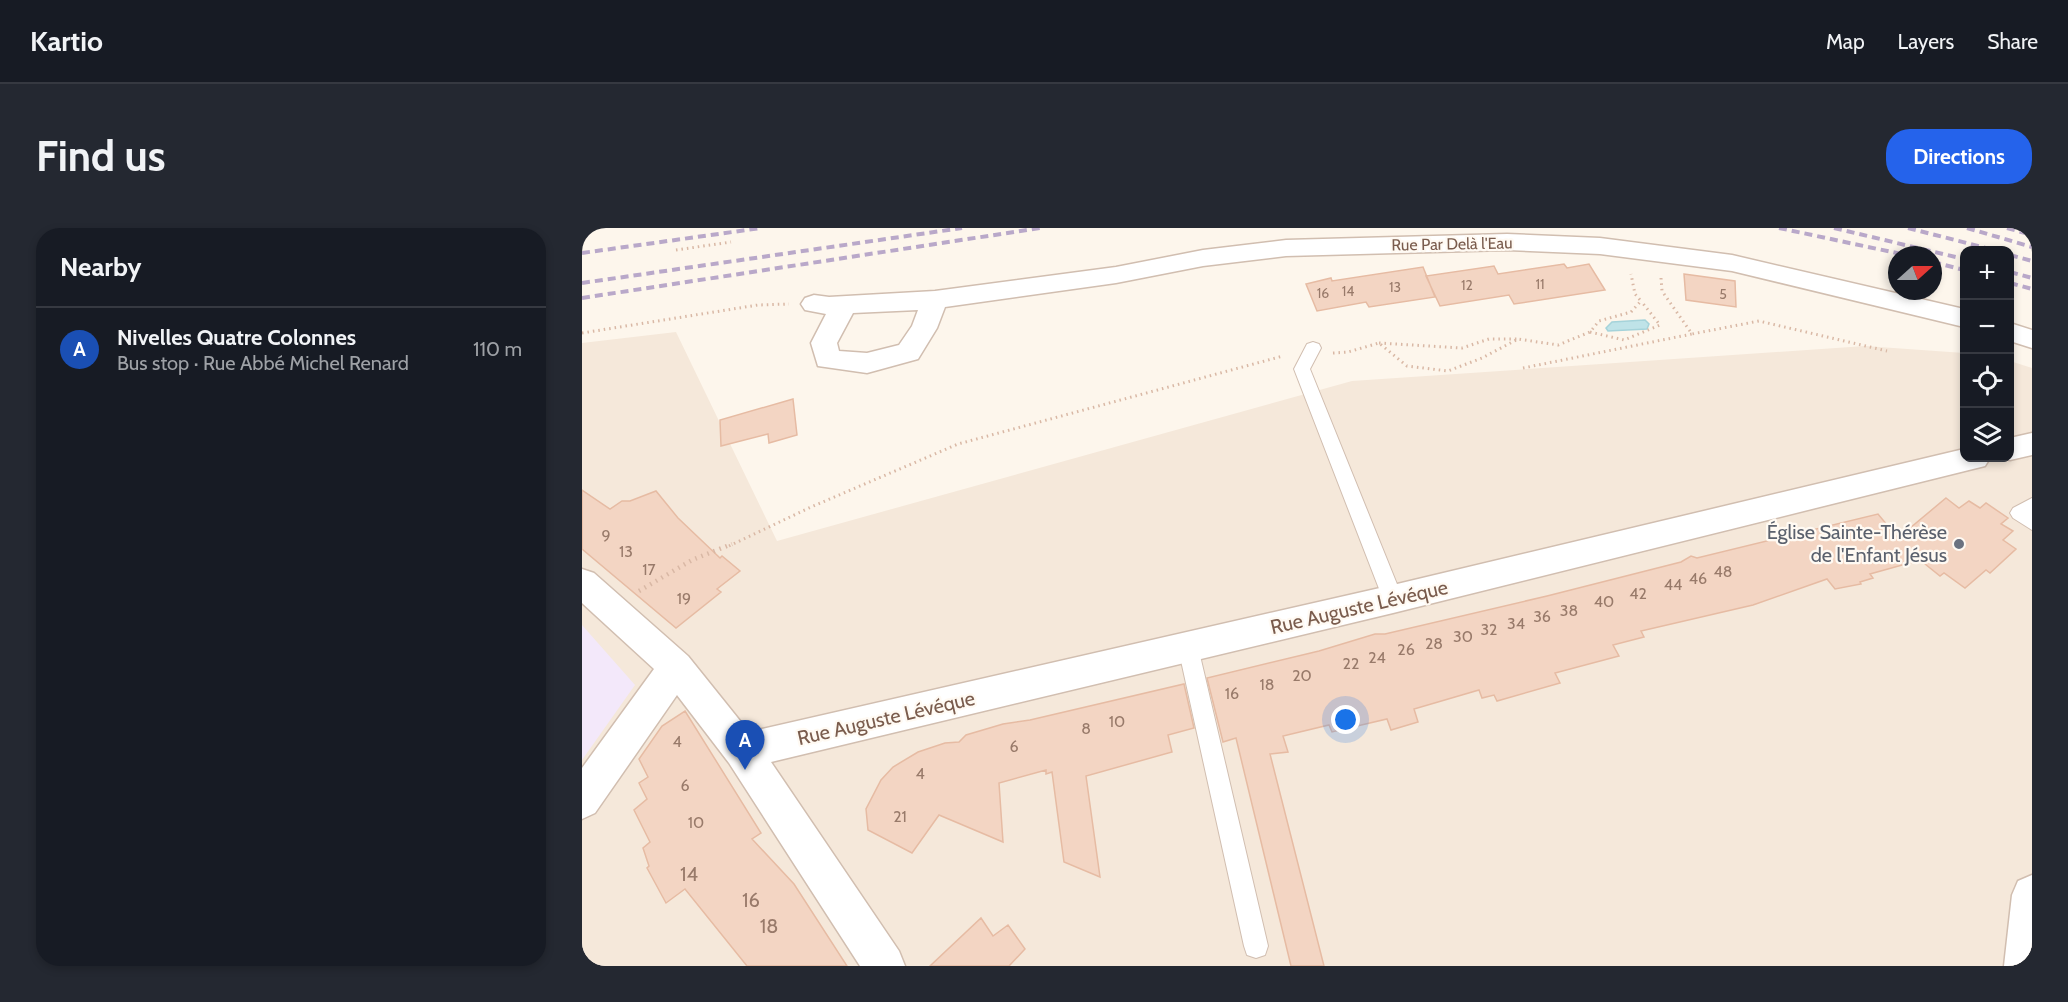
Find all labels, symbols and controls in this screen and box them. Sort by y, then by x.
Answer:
text: Kartio [30,24,103,58]
text: Map [1826,29,1865,54]
text: Layers [1898,29,1954,54]
text: Share [1987,29,2038,54]
button: Directions [1886,129,2032,184]
text: Find us [36,130,165,182]
street label: Rue Par Delà l'Eau [1391,233,1513,255]
north arrow [1888,246,1942,300]
map controls [1960,246,2014,462]
button: + [1960,246,2014,300]
text: Nearby [60,251,141,283]
house number: 11 [1535,275,1545,293]
house number: 12 [1461,276,1473,294]
house number: 13 [1389,278,1401,296]
house number: 14 [1342,282,1354,300]
house number: 16 [1317,284,1329,302]
house number: 5 [1719,285,1727,303]
button: − [1960,300,2014,354]
text: Nivelles Quatre Colonnes [117,324,356,351]
text: A [73,337,86,361]
text: 110 m [473,337,522,361]
text: Bus stop · Rue Abbé Michel Renard [117,351,409,375]
button: locate [1960,354,2014,408]
button: layers [1960,408,2014,462]
place label: Église Sainte-Thérèse de l'Enfant Jésus [1767,520,1947,567]
house number: 9 [601,526,611,545]
marker: Église Sainte-Thérèse de l'Enfant Jésus [1952,537,1966,551]
house number: 13 [619,542,633,561]
house number: 17 [642,560,656,579]
house number: 48 [1714,562,1732,581]
house number: 46 [1689,569,1707,588]
street label: Rue Auguste Lévéque [1268,575,1450,639]
house number: 44 [1664,575,1682,594]
house number: 42 [1629,584,1647,603]
house number: 19 [677,589,691,608]
house number: 40 [1594,592,1614,611]
house number: 38 [1560,601,1578,620]
house number: 36 [1533,607,1551,626]
house number: 34 [1507,614,1525,633]
house number: 32 [1480,620,1498,639]
house number: 30 [1453,627,1473,646]
house number: 28 [1425,634,1443,653]
house number: 26 [1397,640,1415,659]
house number: 24 [1368,648,1386,667]
house number: 22 [1343,654,1359,673]
house number: 20 [1292,666,1312,685]
house number: 18 [1260,675,1274,694]
house number: 16 [1225,684,1239,703]
street label: Rue Auguste Lévéque [795,686,977,750]
your location [1331,705,1360,734]
house number: 10 [1109,712,1125,731]
house number: 8 [1081,719,1091,738]
pin: A [726,720,764,770]
house number: 4 [672,732,682,751]
house number: 6 [1009,737,1019,756]
house number: 4 [915,764,925,783]
house number: 6 [680,776,690,795]
house number: 21 [893,807,907,826]
house number: 10 [688,813,704,832]
house number: 14 [680,862,698,886]
house number: 16 [742,888,760,912]
house number: 18 [760,914,778,938]

